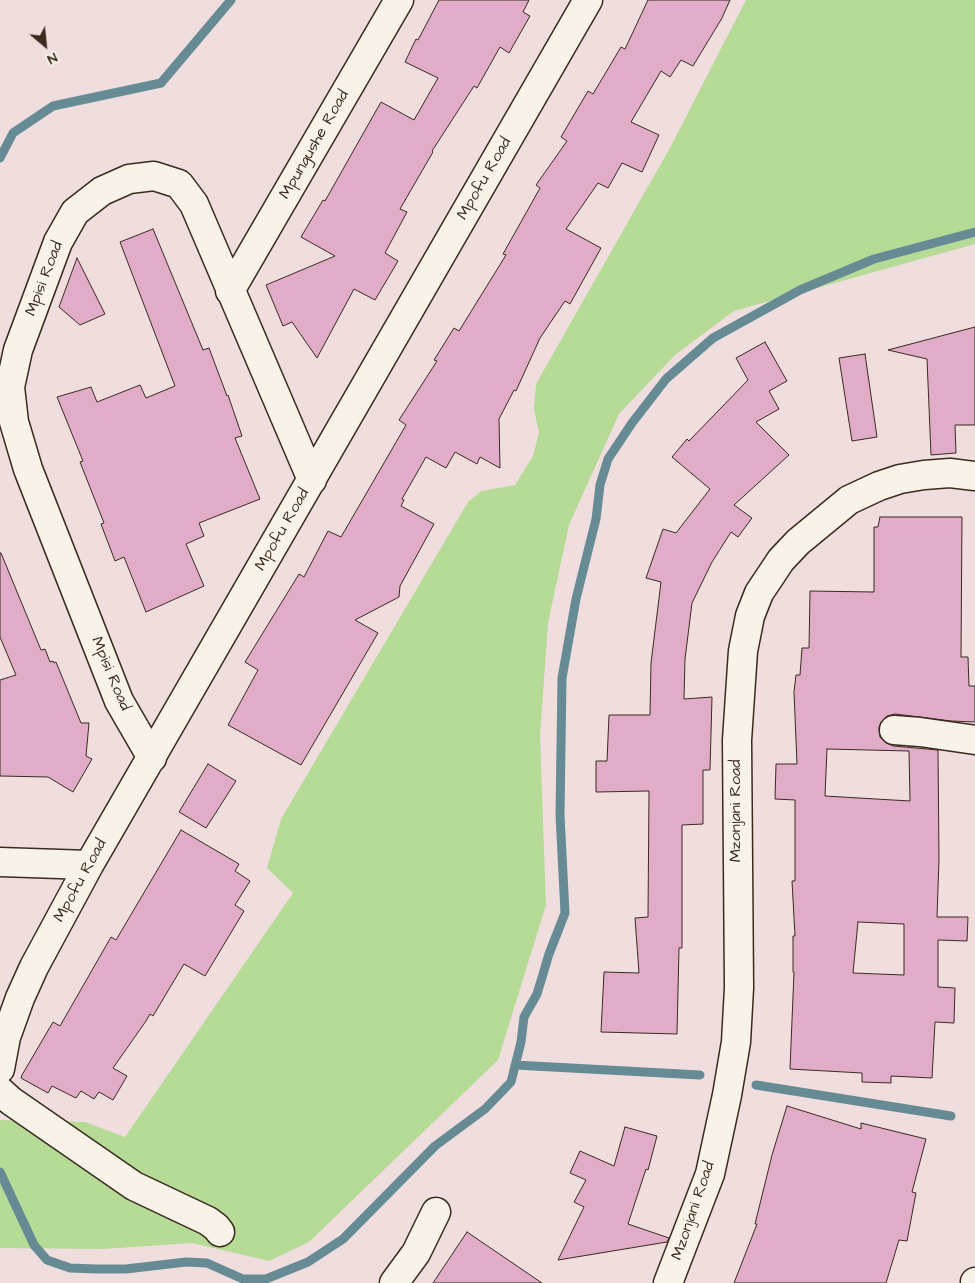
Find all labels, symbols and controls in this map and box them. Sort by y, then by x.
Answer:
north arrow [20,20,70,70]
text: N [43,47,61,69]
street label: Mpungushe Road [276,87,354,203]
street label: Mpofu Road [454,134,516,224]
street label: Mpisi Road [22,239,68,319]
street label: Mpofu Road [252,485,314,575]
street label: Mpisi Road [86,634,134,714]
street label: Mzonjani Road [727,760,747,862]
street label: Mpofu Road [50,836,112,926]
street label: Mzonjani Road [668,1159,720,1263]

